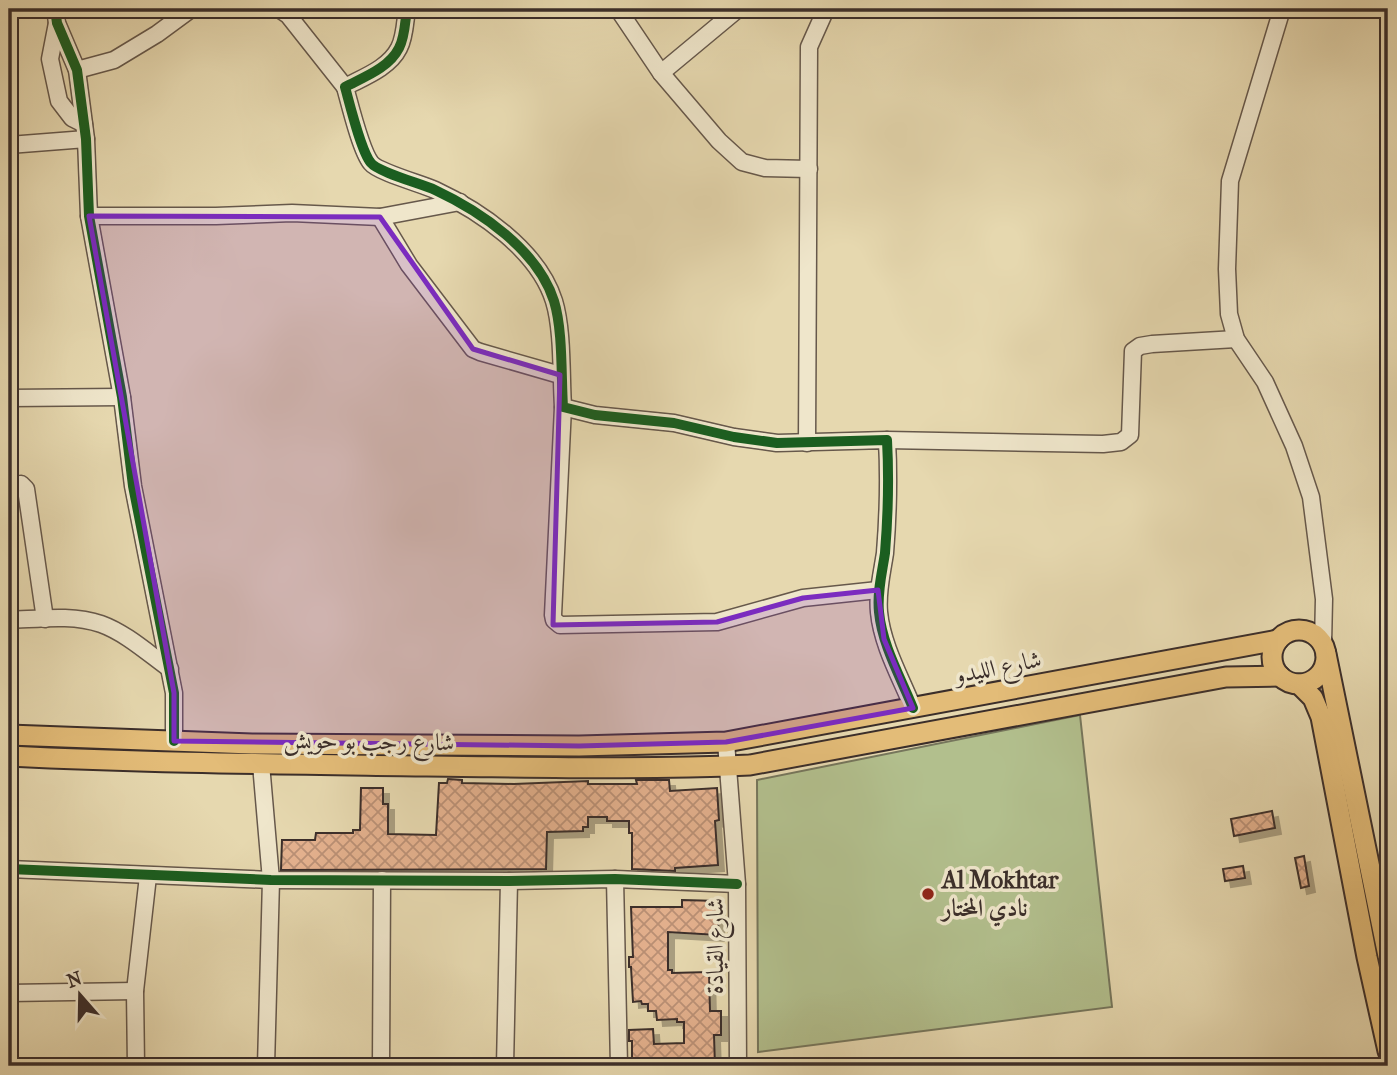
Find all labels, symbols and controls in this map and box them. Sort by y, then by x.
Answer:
street label: شارع الليدو [949,645,1045,696]
street label: شارع رجب بو حويش [283,726,455,762]
place label: Al Mokhtar نادي المختار [939,866,1059,927]
marker: Al Mokhtar نادي المختار [920,886,936,902]
street label: شارع القيادة [701,898,735,994]
north arrow [46,960,116,1030]
text: N [64,967,86,993]

